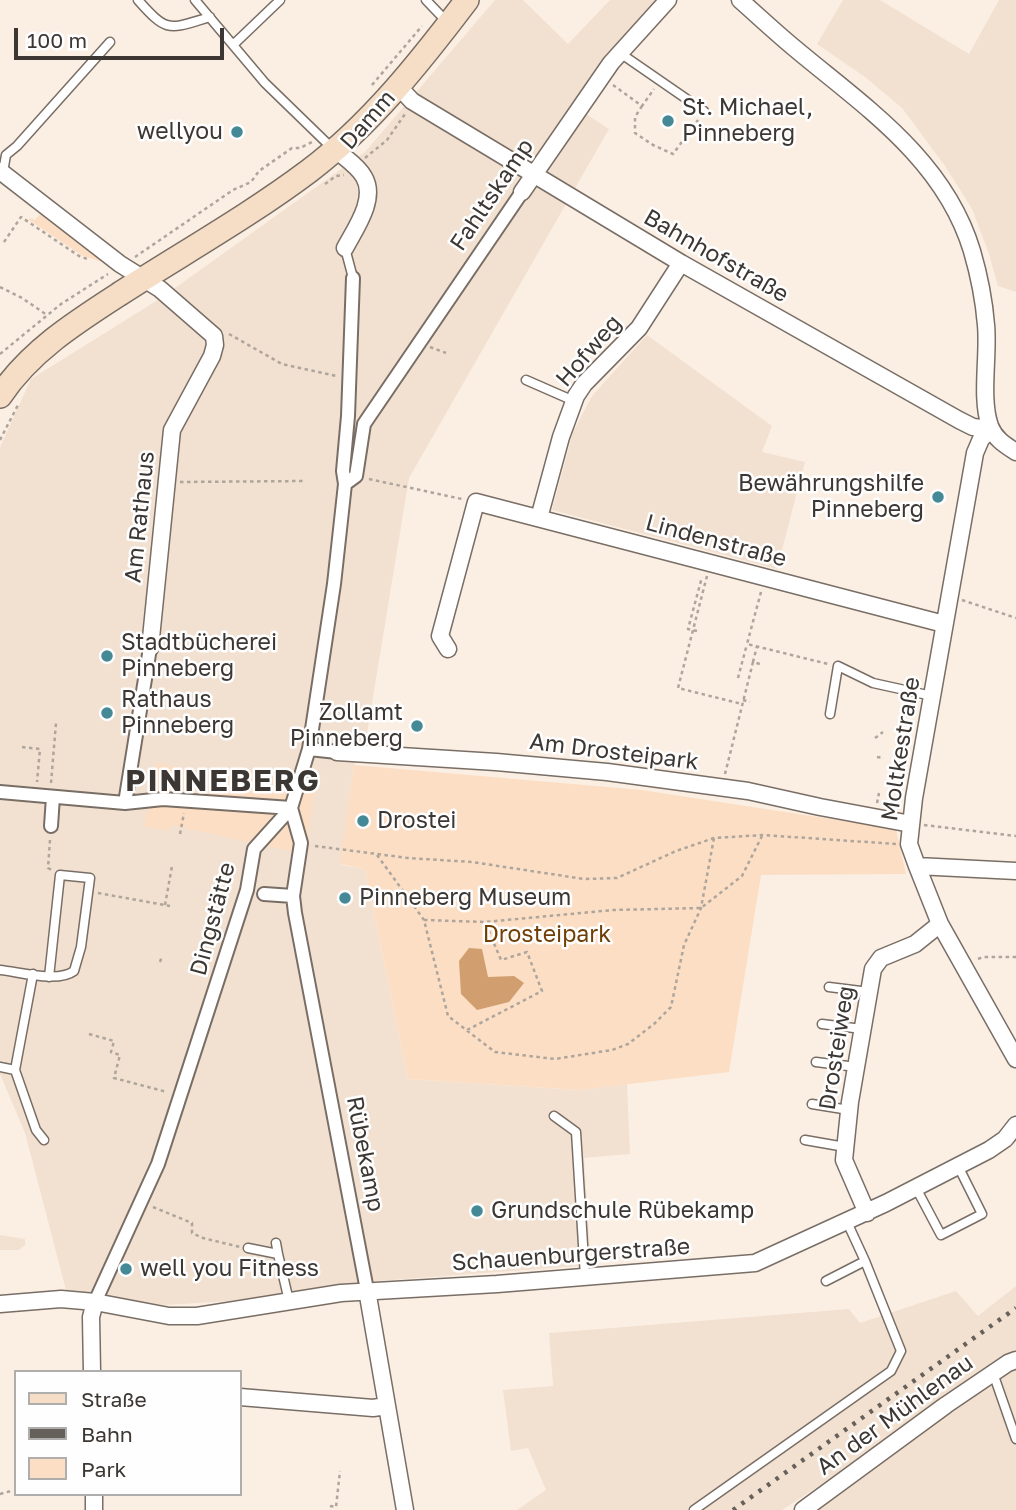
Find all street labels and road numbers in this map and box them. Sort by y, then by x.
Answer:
street label: Damm [335,85,401,155]
street label: Fahltskamp [445,134,539,256]
street label: Bahnhofstraße [639,203,793,309]
street label: Hofweg [550,310,628,392]
street label: Am Rathaus [119,450,161,584]
street label: Lindenstraße [642,509,790,573]
street label: Moltkestraße [876,675,926,823]
street label: Am Drosteipark [528,728,700,776]
street label: Dingstätte [185,859,241,979]
street label: Drosteiweg [814,984,860,1112]
street label: Rübekamp [340,1094,390,1214]
street label: Schauenburgerstraße [451,1233,691,1277]
street label: An der Mühlenau [811,1349,979,1481]

